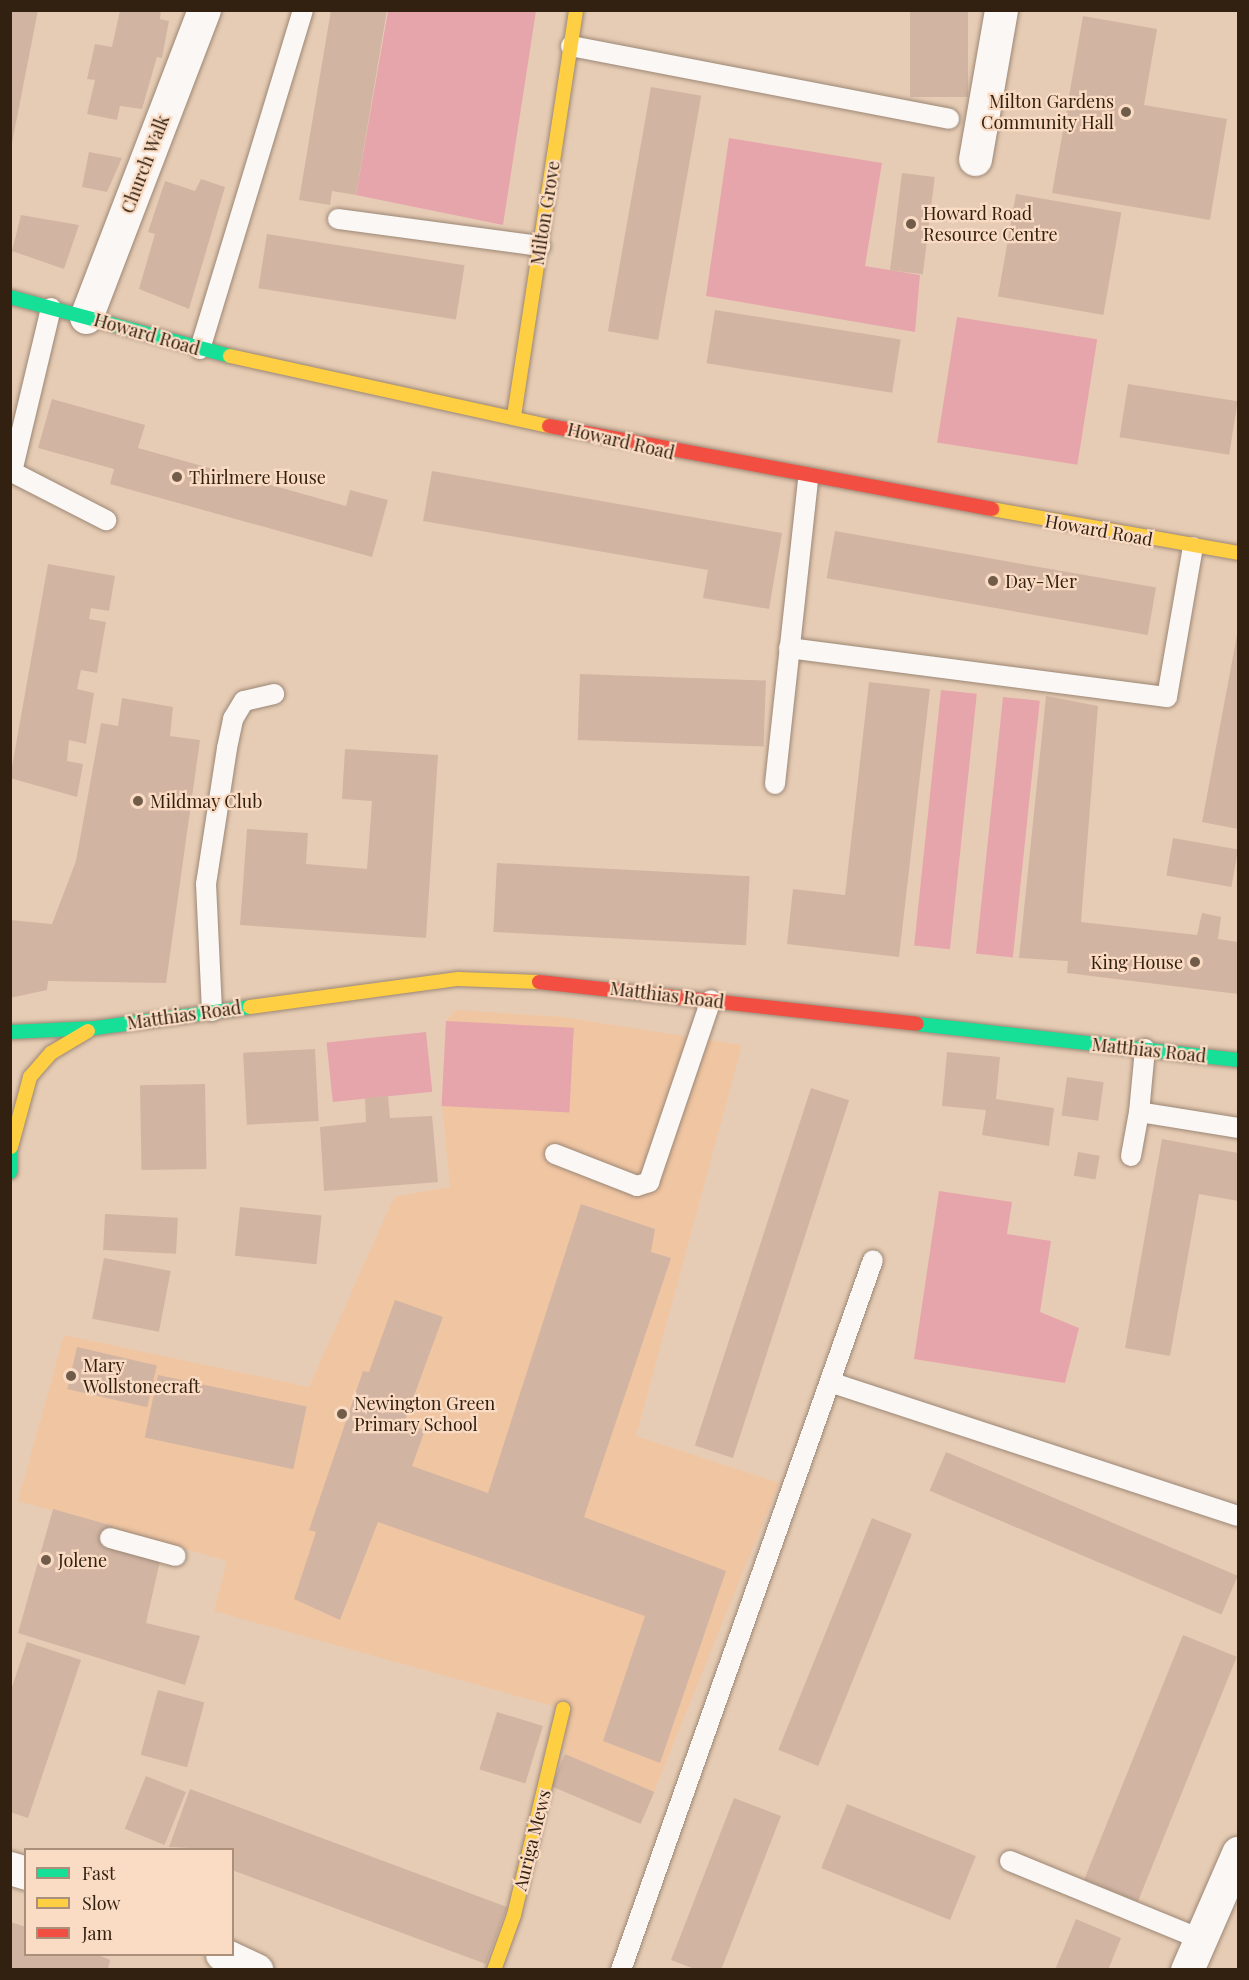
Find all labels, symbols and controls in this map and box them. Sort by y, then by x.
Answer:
place label: Milton Gardens Community Hall [981,91,1114,134]
marker: Milton Gardens Community Hall [1119,105,1133,119]
street label: Church Walk [116,111,174,217]
street label: Milton Grove [526,159,564,267]
place label: Howard Road Resource Centre [923,203,1057,246]
marker: Howard Road Resource Centre [904,217,918,231]
street label: Howard Road [91,309,203,359]
street label: Howard Road [565,418,677,464]
place label: Thirlmere House [189,466,326,488]
marker: Thirlmere House [170,470,184,484]
street label: Howard Road [1043,510,1155,550]
place label: Day-Mer [1005,570,1077,592]
marker: Day-Mer [986,574,1000,588]
place label: Mildmay Club [150,790,263,812]
marker: Mildmay Club [131,794,145,808]
place label: King House [1091,951,1183,973]
marker: King House [1188,955,1202,969]
street label: Matthias Road [609,977,725,1013]
street label: Matthias Road [126,996,242,1034]
street label: Matthias Road [1091,1033,1207,1067]
place label: Mary Wollstonecraft [83,1355,200,1398]
marker: Mary Wollstonecraft [64,1369,78,1383]
place label: Newington Green Primary School [354,1393,495,1436]
marker: Newington Green Primary School [335,1407,349,1421]
place label: Jolene [58,1549,107,1571]
marker: Jolene [39,1553,53,1567]
street label: Auriga Mews [509,1787,555,1893]
legend [24,1848,234,1956]
text: Fast [82,1861,115,1885]
text: Slow [82,1891,120,1915]
text: Jam [82,1921,112,1945]

